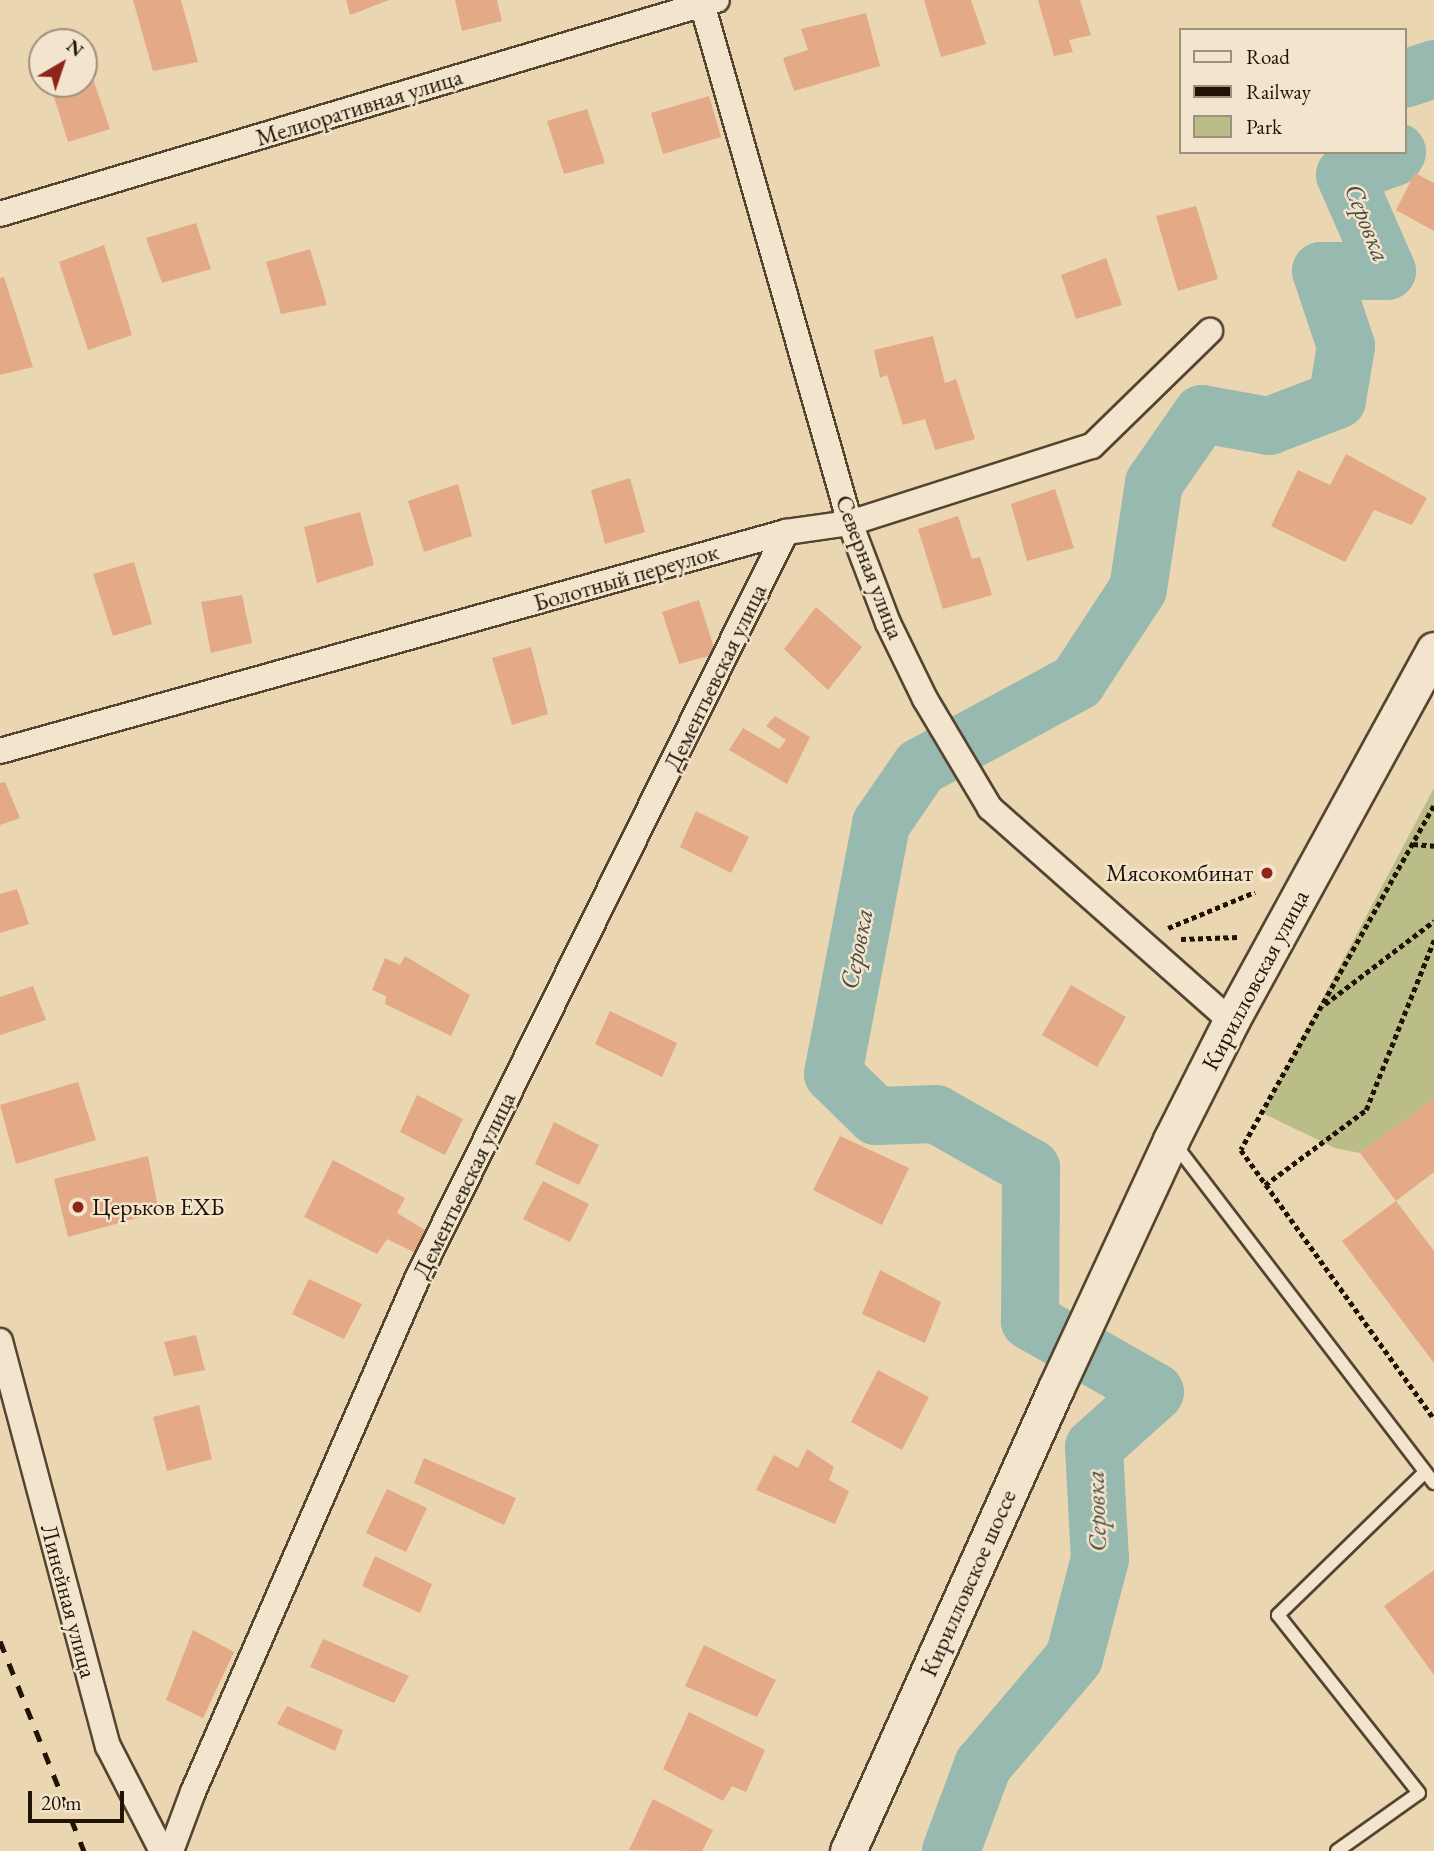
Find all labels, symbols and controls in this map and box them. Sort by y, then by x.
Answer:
north arrow [28,28,98,98]
legend [1178,28,1406,154]
text: N [61,33,89,62]
text: Road [1246,43,1290,70]
street label: Мелиоративная улица [252,62,466,152]
text: Railway [1246,78,1311,105]
text: Park [1246,113,1282,140]
water label: Серовка [1337,179,1397,267]
street label: Северная улица [829,491,911,643]
street label: Болотный переулок [530,537,722,617]
street label: Дементьевская улица [657,579,773,775]
place label: Мясокомбинат [1106,859,1253,887]
marker: Мясокомбинат [1259,865,1275,881]
street label: Кирилловская улица [1195,885,1315,1075]
water label: Серовка [834,906,880,992]
street label: Дементьевская улица [406,1087,522,1283]
place label: Церьков ЕХБ [92,1193,224,1221]
marker: Церьков ЕХБ [70,1199,86,1215]
water label: Серовка [1080,1470,1114,1552]
street label: Кирилловское шоссе [914,1485,1022,1681]
street label: Линейная улица [35,1521,103,1681]
scale bar [32,1778,128,1822]
text: 20 m [41,1789,82,1816]

